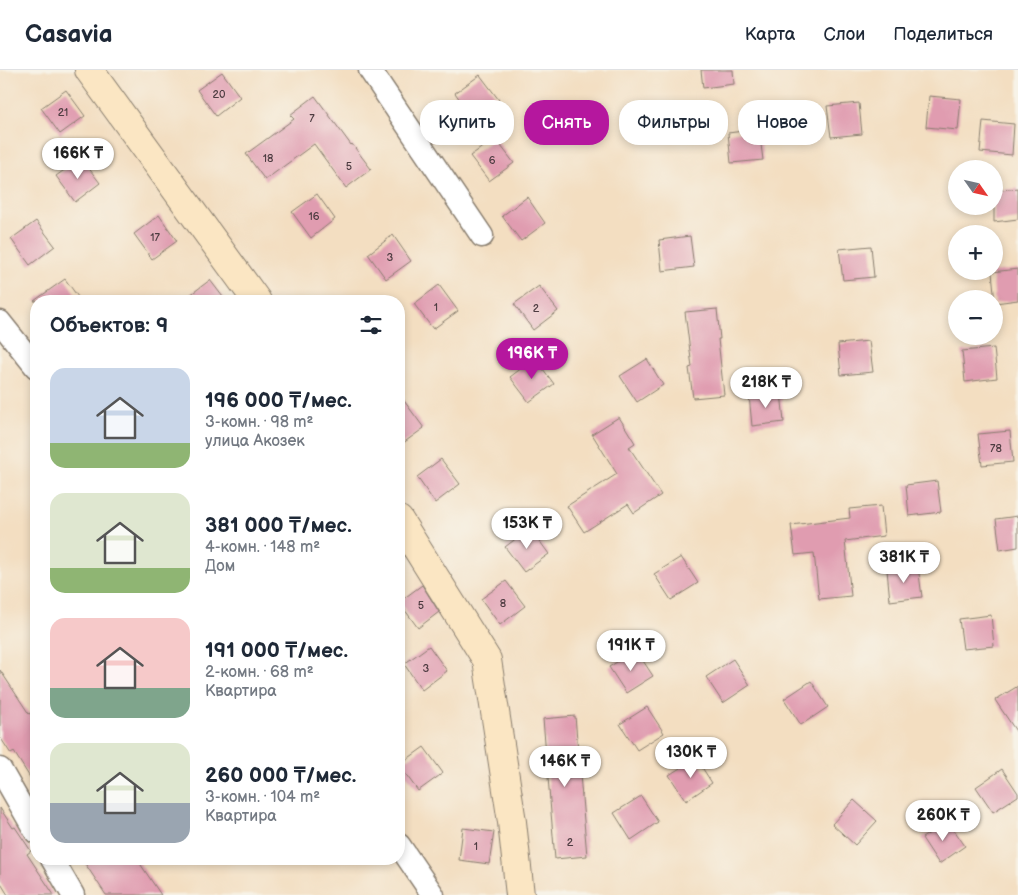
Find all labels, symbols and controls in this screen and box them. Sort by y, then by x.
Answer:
text: Casavia [25,20,112,49]
text: Карта [745,24,795,45]
text: Слои [823,24,865,45]
text: Поделиться [893,24,993,45]
house number: 20 [213,88,226,101]
chip: Купить [420,100,514,145]
chip: Снять [524,100,609,145]
chip: Фильтры [619,100,728,145]
chip: Новое [738,100,826,145]
house number: 21 [58,106,68,119]
house number: 7 [309,112,315,125]
pin: 166K ₸ [37,138,119,180]
text: 166K ₸ [53,144,103,163]
house number: 18 [263,152,273,165]
house number: 6 [489,154,496,167]
house number: 5 [346,160,352,173]
north arrow [948,160,1002,215]
map controls [948,160,1003,345]
house number: 16 [309,210,320,223]
button: + [948,225,1003,280]
house number: 17 [150,231,160,244]
house number: 3 [387,251,394,264]
button: − [948,290,1003,345]
house number: 1 [434,301,438,314]
house number: 2 [533,302,540,315]
icon: filters [357,311,385,339]
text: Объектов: 9 [50,313,168,338]
pin: 196K ₸ [491,338,573,380]
text: 196K ₸ [507,344,557,363]
pin: 218K ₸ [725,366,807,409]
text: 218K ₸ [741,373,791,392]
icon: home [90,388,150,448]
text: 196 000 ₸/мес. [205,388,352,413]
text: 3-комн. · 98 m² [205,413,313,432]
text: улица Акозек [205,432,305,451]
house number: 78 [990,442,1002,455]
pin: 153K ₸ [486,508,568,550]
icon: home [90,513,150,573]
text: 381 000 ₸/мес. [205,513,352,538]
text: 153K ₸ [502,514,552,533]
text: 4-комн. · 148 m² [205,538,320,557]
pin: 381K ₸ [863,542,945,584]
text: 381K ₸ [879,548,929,567]
text: Дом [205,557,235,576]
house number: 8 [500,597,506,610]
house number: 5 [418,599,424,612]
pin: 191K ₸ [590,630,672,672]
text: 191K ₸ [608,636,654,655]
icon: home [90,638,150,698]
text: 191 000 ₸/мес. [205,638,348,663]
house number: 3 [423,662,430,675]
text: 2-комн. · 68 m² [205,663,314,682]
text: Квартира [205,682,277,701]
pin: 130K ₸ [650,736,732,779]
text: 130K ₸ [666,743,716,762]
pin: 146K ₸ [524,746,606,788]
text: 146K ₸ [540,752,590,771]
icon: home [90,763,150,823]
text: 260 000 ₸/мес. [205,763,356,788]
text: 3-комн. · 104 m² [205,788,320,807]
pin: 260K ₸ [902,800,984,842]
text: 260K ₸ [916,806,970,825]
text: Квартира [205,807,277,826]
house number: 2 [567,836,574,849]
house number: 1 [474,840,478,853]

